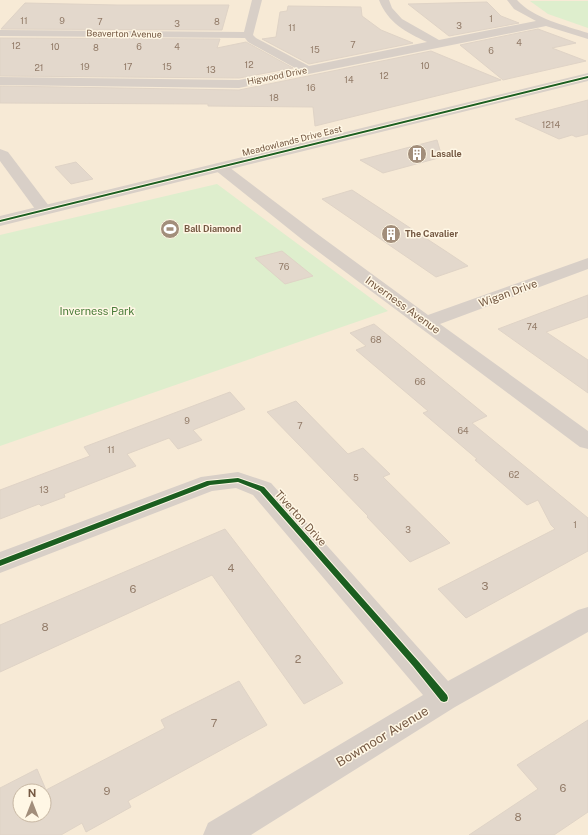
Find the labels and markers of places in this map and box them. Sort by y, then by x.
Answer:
building icon: Lasalle [406,143,428,165]
place label: Lasalle [431,148,462,159]
sports icon: Ball Diamond [159,218,181,240]
place label: Ball Diamond [184,223,241,234]
building icon: The Cavalier [380,223,402,245]
place label: The Cavalier [405,228,458,239]

